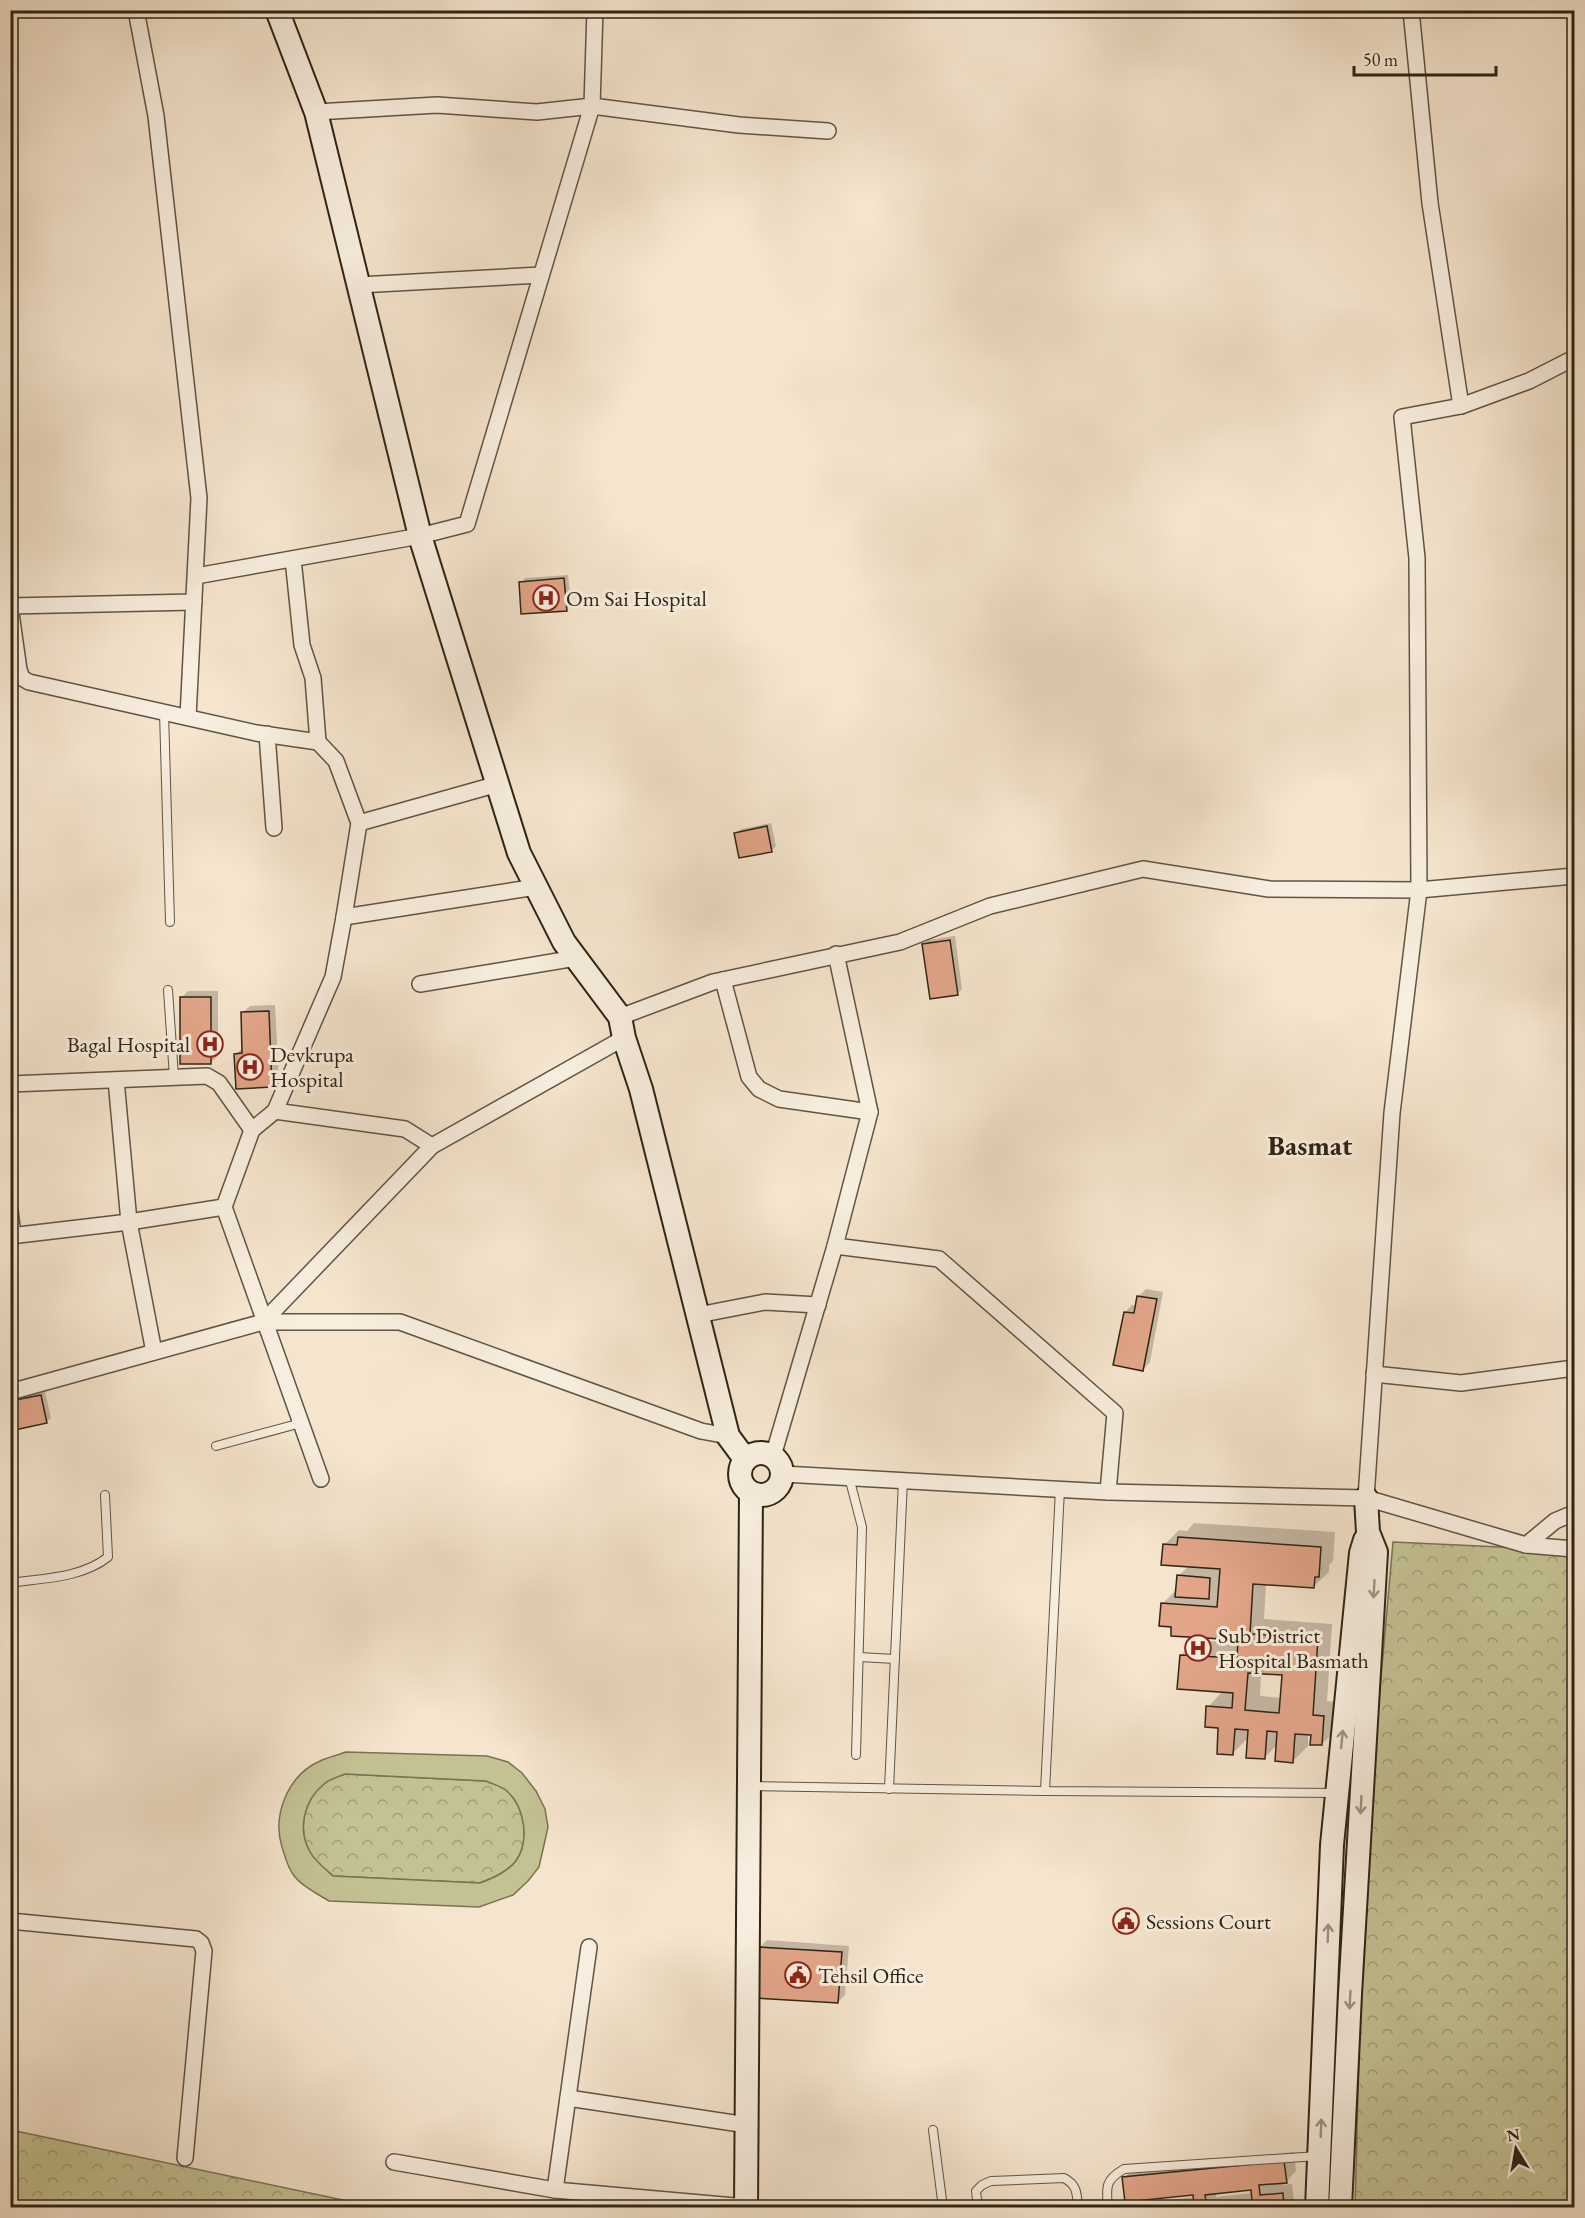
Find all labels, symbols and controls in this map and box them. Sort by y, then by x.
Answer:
scale bar [1354,39,1496,77]
text: 50 m [1363,48,1398,71]
hospital icon: Om Sai Hospital [531,583,561,613]
place label: Om Sai Hospital [566,584,707,613]
hospital icon: Bagal Hospital [195,1029,225,1059]
place label: Bagal Hospital [67,1030,190,1059]
place label: Devkrupa Hospital [270,1040,354,1094]
hospital icon: Devkrupa Hospital [235,1052,265,1082]
district label: Basmat [1267,1127,1353,1163]
one-way arrow [1368,1579,1379,1599]
place label: Sub District Hospital Basmath [1218,1621,1369,1675]
hospital icon: Sub District Hospital Basmath [1183,1633,1213,1663]
one-way arrow [1337,1729,1348,1749]
one-way arrow [1355,1795,1366,1815]
public building icon: Sessions Court [1111,1906,1141,1936]
place label: Sessions Court [1146,1907,1271,1936]
one-way arrow [1323,1924,1334,1944]
public building icon: Tehsil Office [783,1960,813,1990]
place label: Tehsil Office [818,1961,924,1990]
one-way arrow [1344,1989,1355,2009]
one-way arrow [1315,2119,1326,2139]
north arrow [1486,2119,1546,2179]
text: N [1505,2123,1522,2146]

